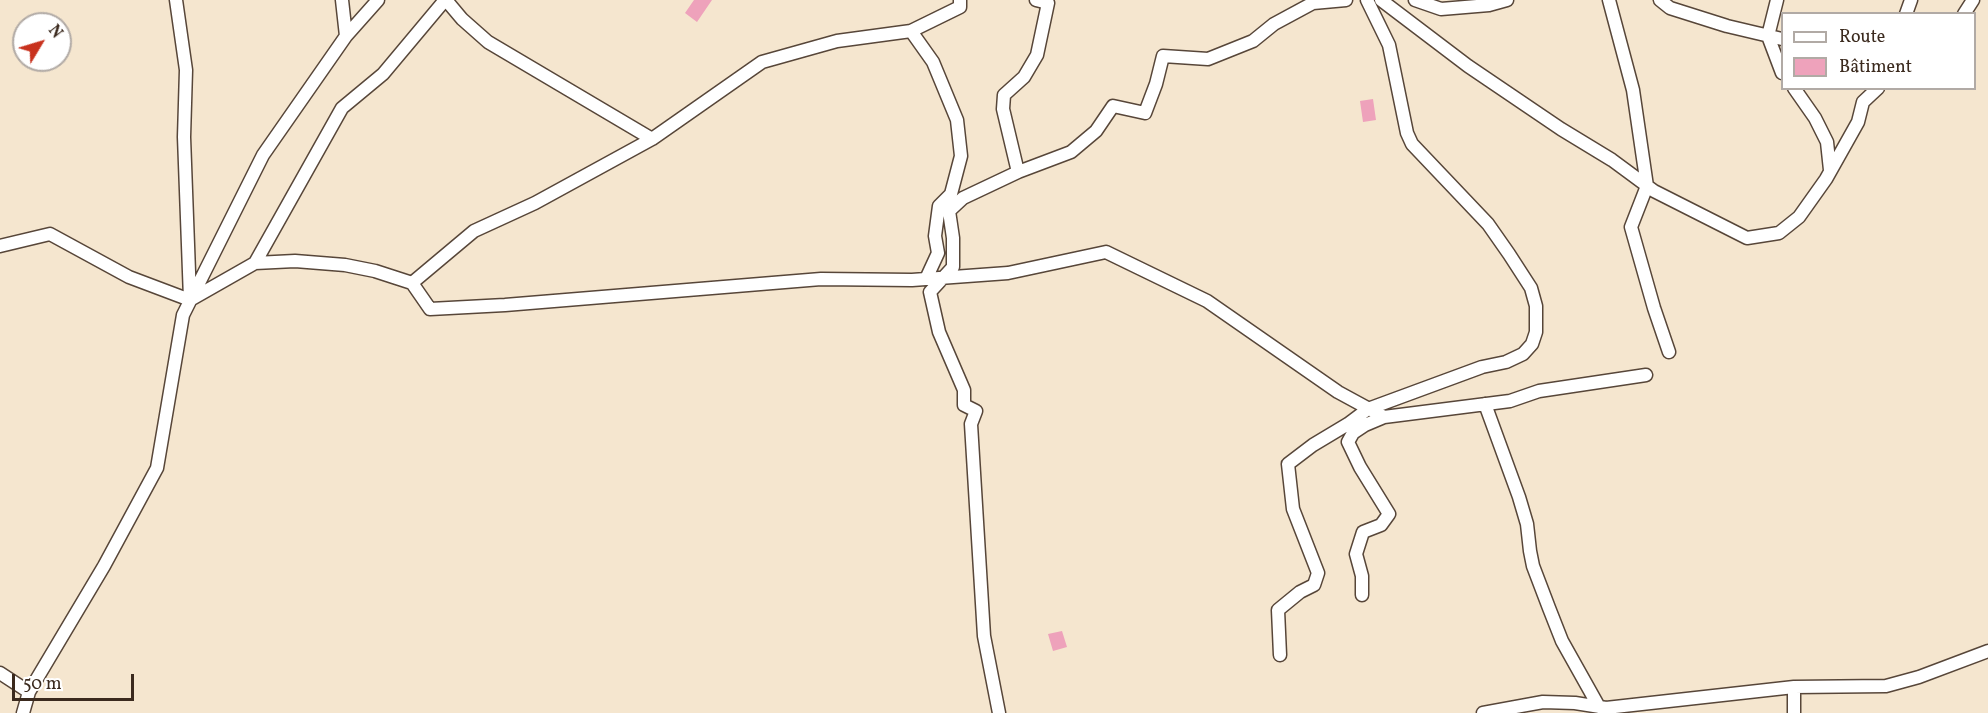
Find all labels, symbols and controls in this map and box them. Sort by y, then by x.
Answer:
north arrow [12,12,72,72]
legend [1781,12,1976,90]
text: N [42,21,67,44]
text: Route [1839,25,1885,50]
text: Bâtiment [1839,55,1912,80]
scale bar [15,662,136,700]
text: 50 m [23,672,62,697]

